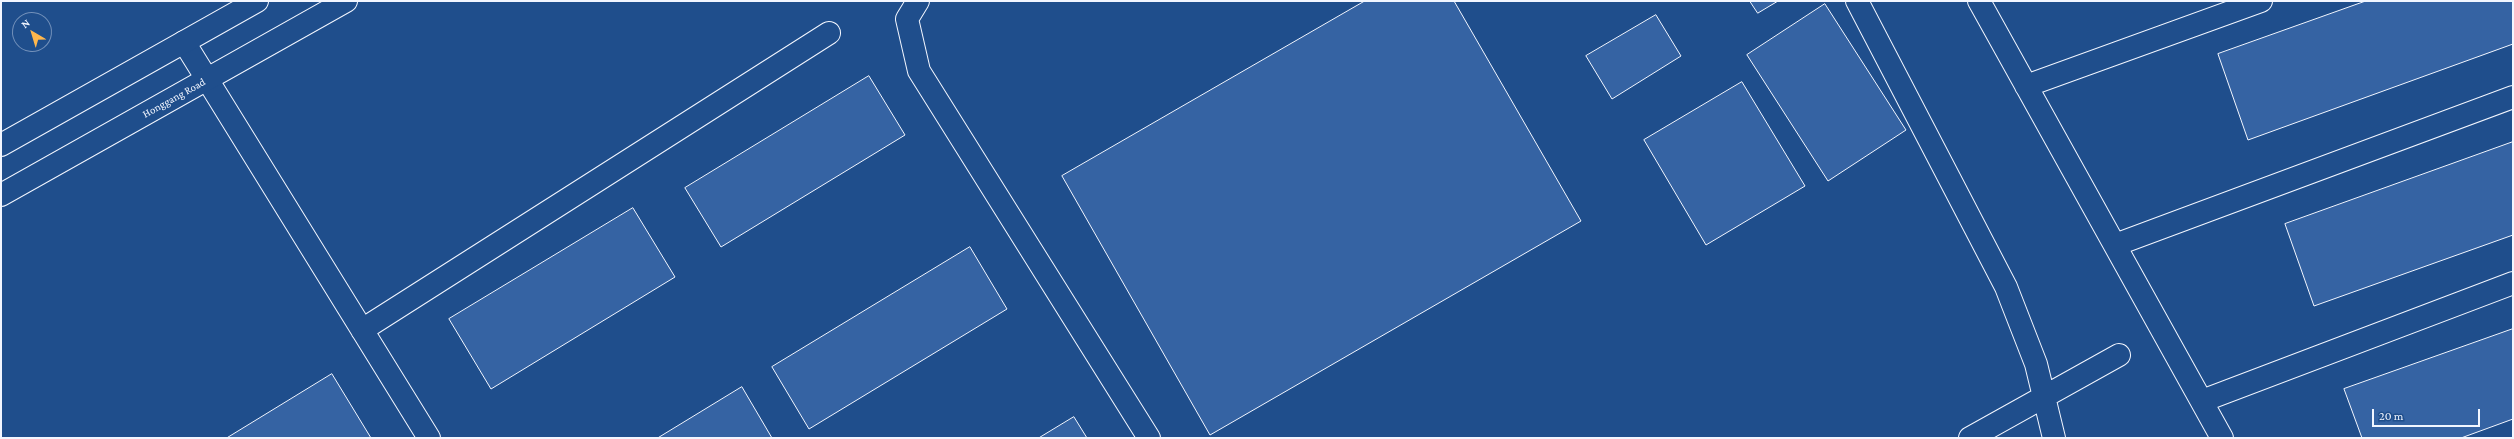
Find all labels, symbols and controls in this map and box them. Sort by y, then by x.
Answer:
north arrow [12,12,52,52]
text: N [19,16,32,30]
street label: Honggang Road [140,75,208,121]
scale bar [2374,401,2482,427]
text: 20 m [2379,409,2403,423]

